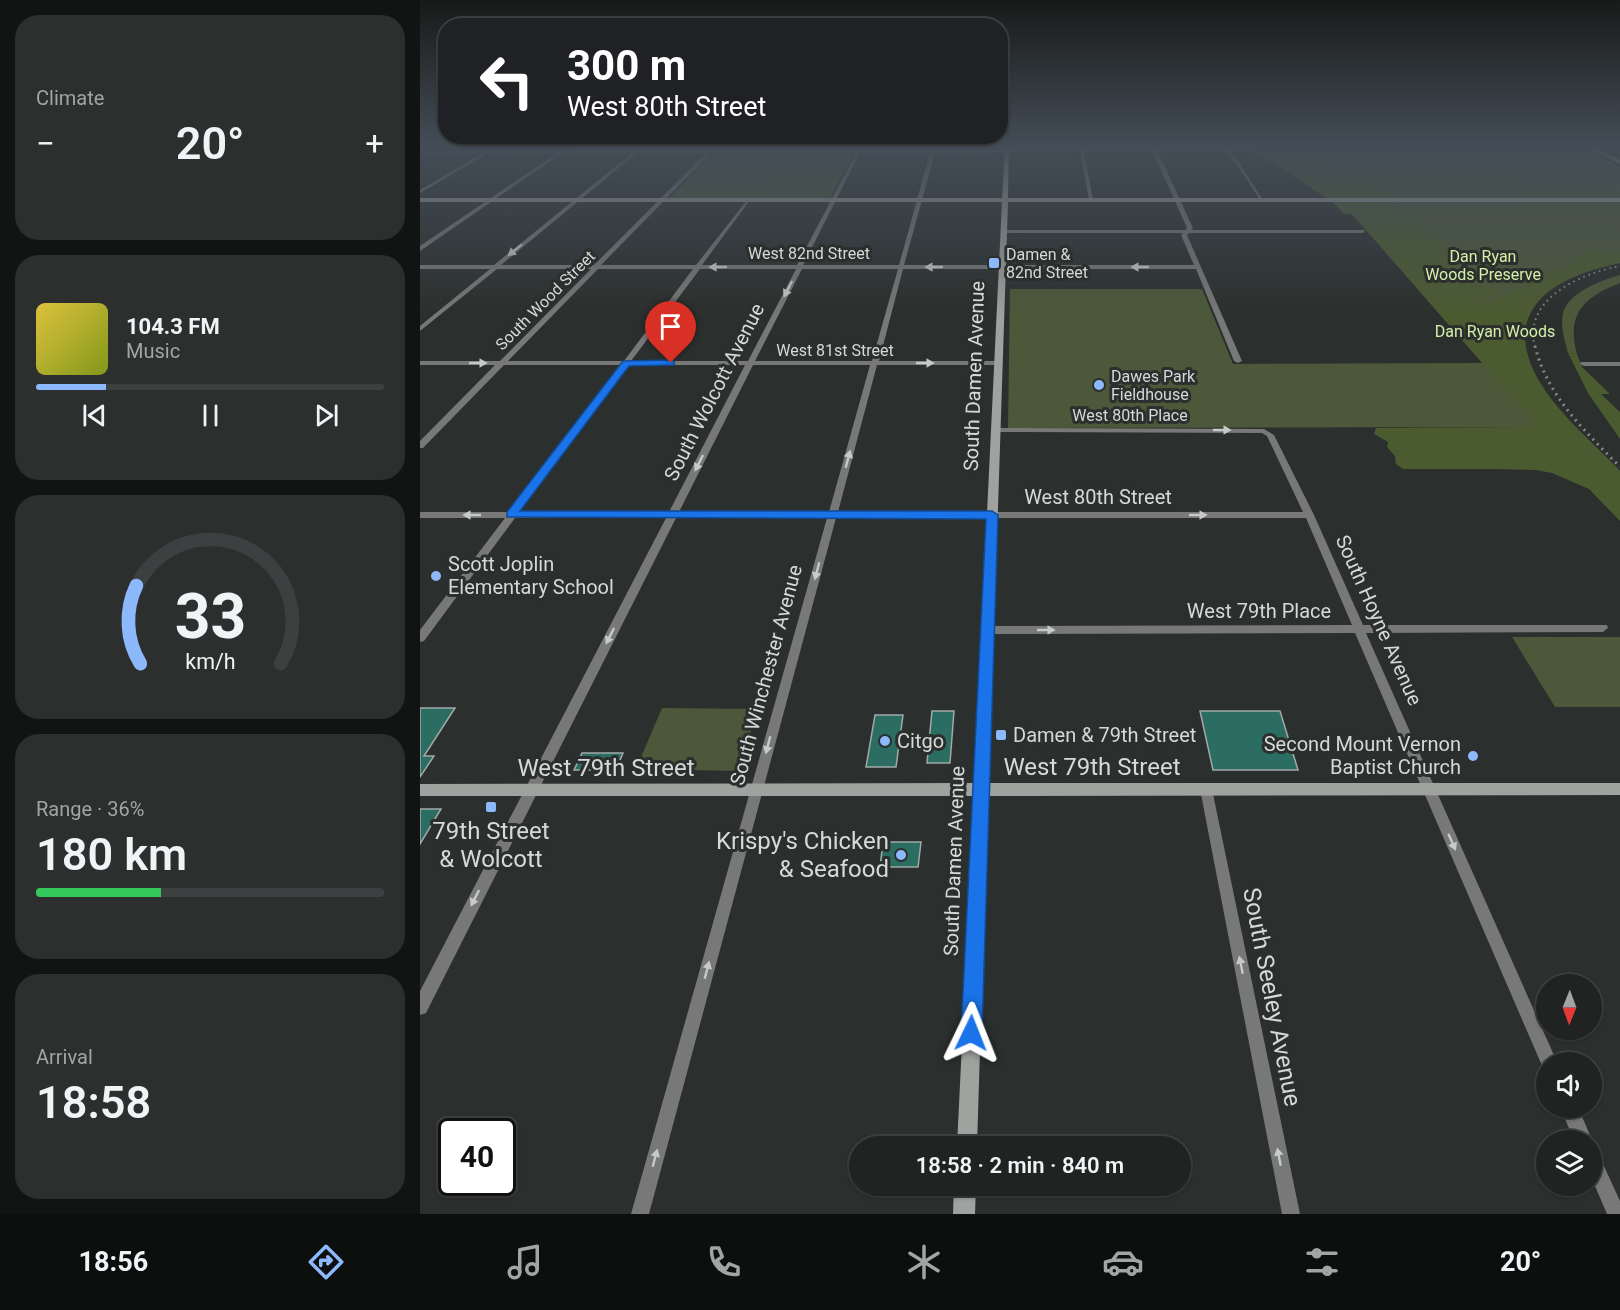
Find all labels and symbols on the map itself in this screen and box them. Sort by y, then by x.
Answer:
one-way arrow [507,244,523,257]
street label: West 82nd Street [748,244,870,263]
place label: Damen & 82nd Street [1006,245,1088,282]
street label: South Wood Street [492,247,599,354]
park label: Dan Ryan Woods Preserve [1425,247,1541,284]
marker: Damen & 82nd Street [987,256,1001,270]
one-way arrow [709,262,728,272]
one-way arrow [925,262,944,272]
one-way arrow [1131,262,1150,272]
street label: South Damen Avenue [959,280,989,472]
one-way arrow [784,281,793,298]
street label: South Wolcott Avenue [659,299,769,485]
pin [645,301,696,363]
park label: Dan Ryan Woods [1435,322,1555,341]
street label: West 81st Street [776,341,894,360]
one-way arrow [469,358,488,368]
one-way arrow [916,358,935,368]
place label: Dawes Park Fieldhouse [1111,367,1196,404]
marker: Dawes Park Fieldhouse [1092,378,1106,392]
street label: West 80th Place [1072,406,1188,425]
one-way arrow [1213,425,1232,435]
one-way arrow [844,449,853,467]
one-way arrow [694,454,704,471]
street label: West 80th Street [1024,485,1172,509]
one-way arrow [462,510,481,520]
one-way arrow [1188,510,1207,520]
street label: South Hoyne Avenue [1331,531,1427,709]
place label: Scott Joplin Elementary School [448,552,614,599]
street label: South Winchester Avenue [725,562,807,788]
one-way arrow [811,562,821,580]
marker: Scott Joplin Elementary School [429,569,443,583]
street label: West 79th Place [1187,599,1331,623]
one-way arrow [1037,625,1056,635]
one-way arrow [605,628,615,645]
place label: Damen & 79th Street [1013,723,1196,747]
marker: Damen & 79th Street [994,728,1008,742]
place label: Citgo [897,729,944,753]
place label: Second Mount Vernon Baptist Church [1264,732,1461,779]
marker: Citgo [878,734,892,748]
one-way arrow [763,736,773,755]
marker: Second Mount Vernon Baptist Church [1466,749,1480,763]
street label: West 79th Street [1003,753,1181,781]
street label: West 79th Street [517,754,695,782]
street label: South Damen Avenue [939,765,969,957]
marker: 79th Street & Wolcott [484,800,498,814]
place label: 79th Street & Wolcott [432,817,550,873]
place label: Krispy's Chicken & Seafood [716,827,889,883]
one-way arrow [1447,833,1457,851]
marker: Krispy's Chicken & Seafood [894,848,908,862]
street label: South Seeley Avenue [1237,885,1307,1109]
one-way arrow [471,890,480,907]
one-way arrow [1236,956,1245,975]
one-way arrow [703,960,712,978]
north arrow [1536,974,1602,1040]
position arrow [939,1001,1003,1065]
speed limit sign: 40 [438,1118,516,1196]
one-way arrow [1274,1147,1283,1166]
one-way arrow [651,1148,660,1166]

